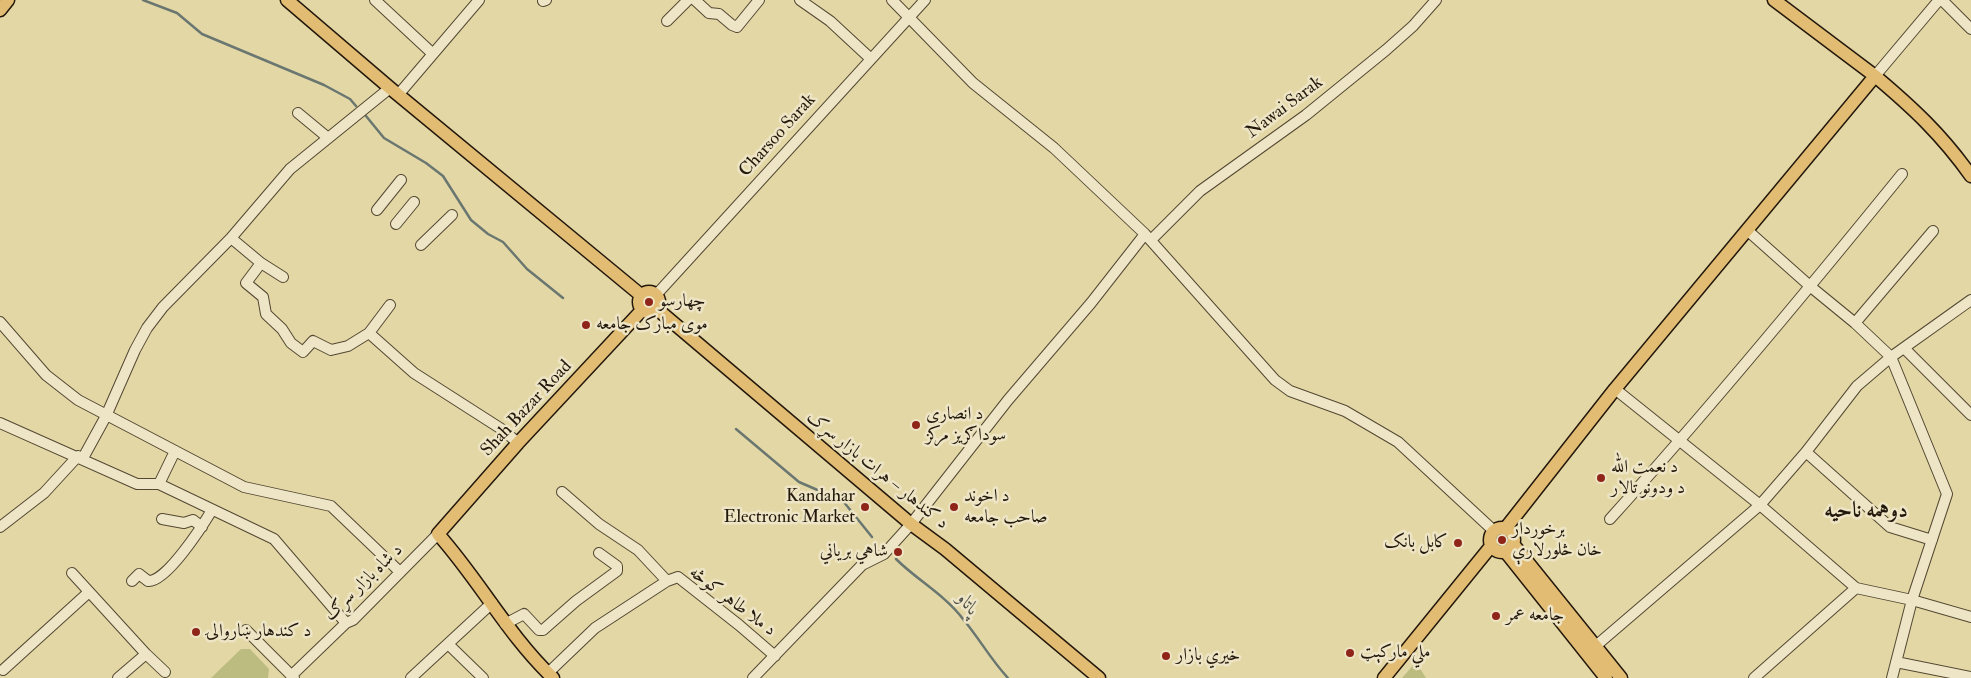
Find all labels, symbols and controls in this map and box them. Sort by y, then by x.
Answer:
street label: Nawai Sarak [1243,72,1327,144]
street label: Charsoo Sarak [735,90,821,182]
place label: چهارسو [659,291,706,313]
marker: چهارسو [643,296,655,308]
place label: موی مبارک جامعه [596,314,708,336]
marker: موی مبارک جامعه [580,319,592,331]
street label: Shah Bazar Road [477,356,577,462]
place label: د انصاري سوداګریز مرکز [926,404,1006,446]
street label: د کندهار – هرات بازار سړک [802,407,952,535]
marker: د انصاري سوداګریز مرکز [910,419,922,431]
place label: د نعمت الله د ودونو تالار [1611,457,1685,499]
marker: د نعمت الله د ودونو تالار [1595,472,1607,484]
place label: Kandahar Electronic Market [723,486,855,528]
place label: د اخوند صاحب جامعه [964,486,1048,528]
district label: دوهمه ناحیه [1824,499,1908,525]
marker: Kandahar Electronic Market [859,501,871,513]
marker: د اخوند صاحب جامعه [948,501,960,513]
place label: برخوردار خان څلورلارې [1512,519,1602,562]
place label: کابل بانک [1384,532,1448,554]
marker: برخوردار خان څلورلارې [1496,534,1508,546]
marker: کابل بانک [1452,537,1464,549]
street label: د شاه بازار سړګ [320,540,408,626]
place label: شاهي برياني [820,541,888,563]
marker: شاهي برياني [892,546,904,558]
street label: د ملا طاهر کوڅه [684,562,780,642]
water label: پاتاو [951,589,983,621]
place label: جامعه عمر [1506,605,1564,627]
marker: جامعه عمر [1490,610,1502,622]
place label: د کندهار ښاروالۍ [206,621,311,643]
marker: د کندهار ښاروالۍ [190,626,202,638]
place label: ملي مارکېټ [1360,642,1431,664]
place label: خیري بازار [1176,645,1240,667]
marker: ملي مارکېټ [1344,647,1356,659]
marker: خیري بازار [1160,650,1172,662]

